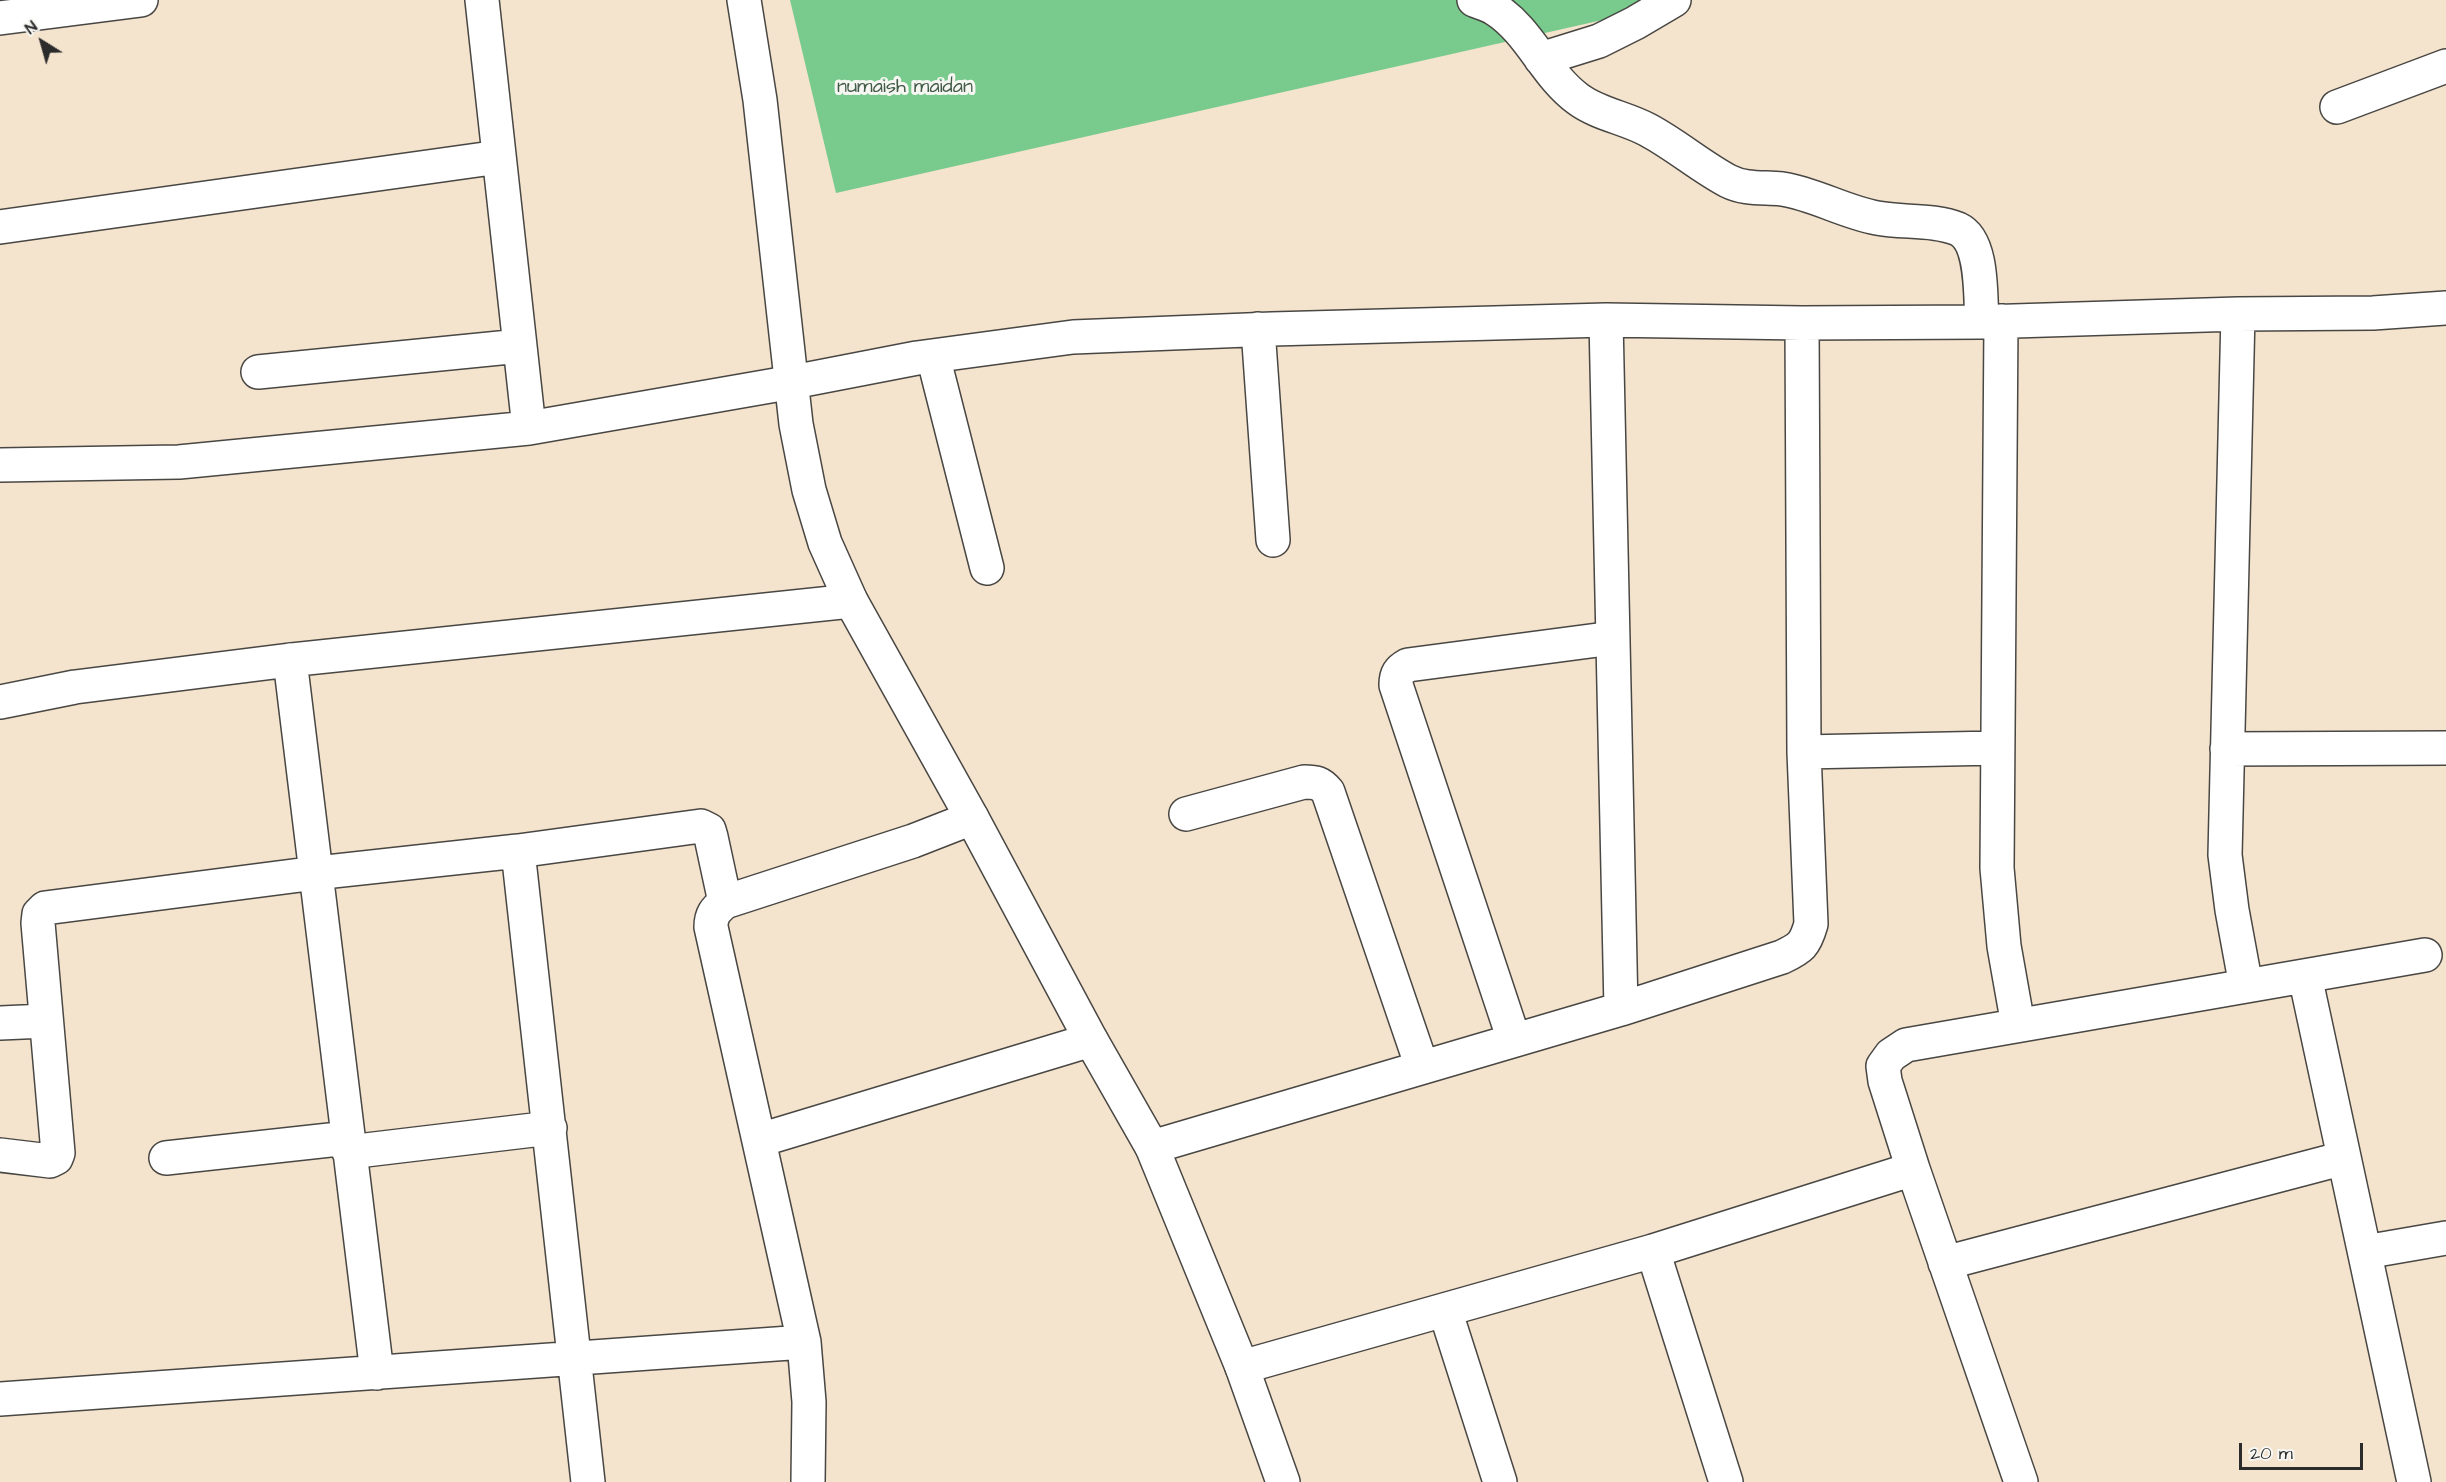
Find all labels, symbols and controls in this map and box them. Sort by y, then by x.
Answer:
north arrow [12,12,72,72]
text: N [21,16,42,39]
park label: numaish maidan [837,76,973,100]
scale bar [2242,1431,2366,1469]
text: 20 m [2250,1441,2293,1466]

